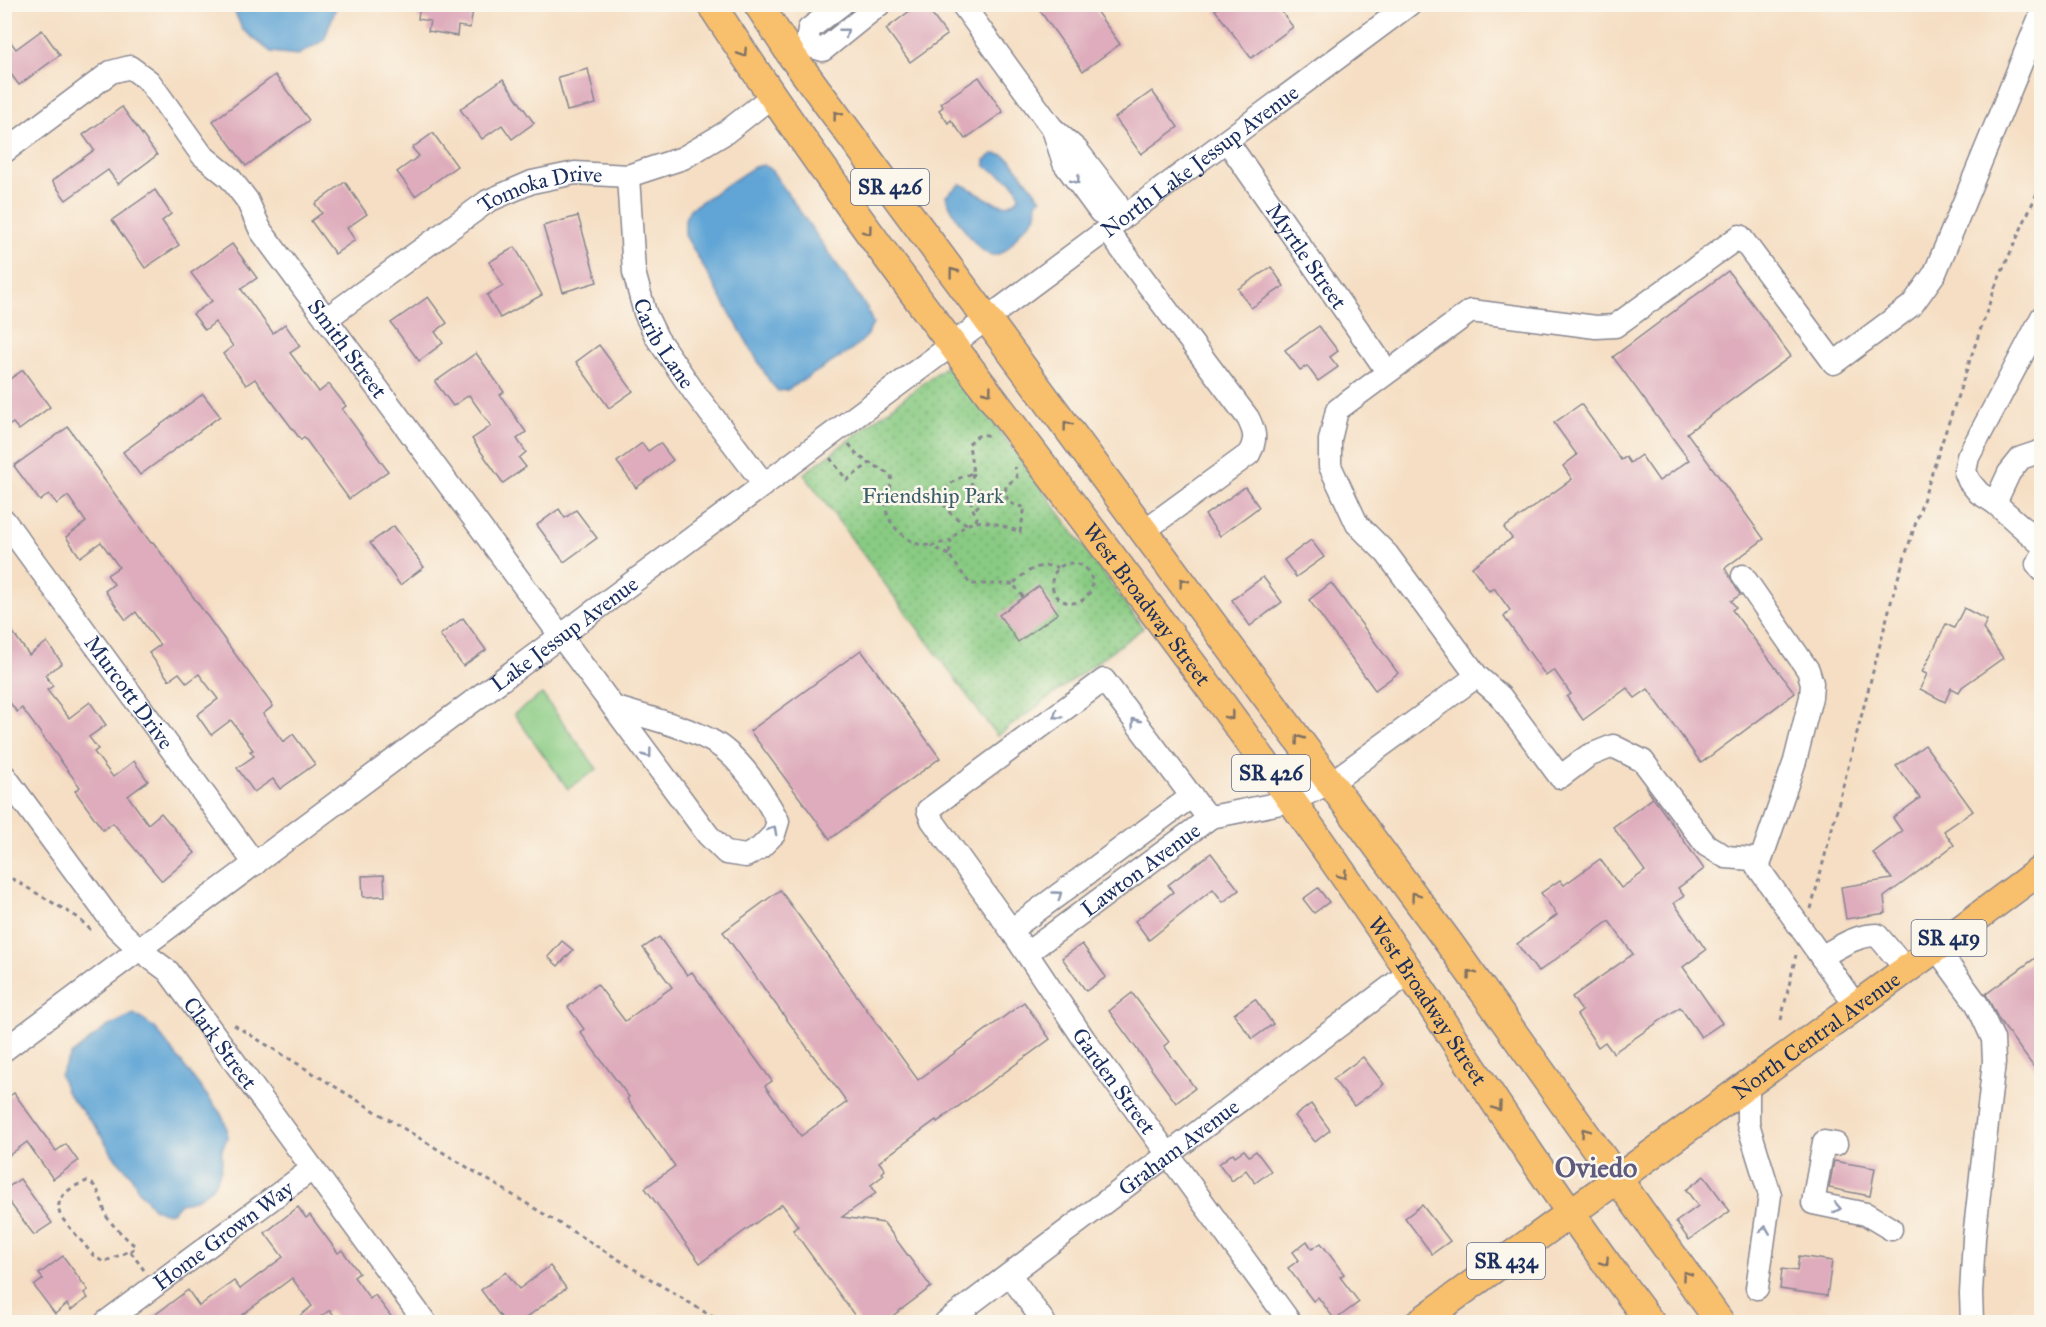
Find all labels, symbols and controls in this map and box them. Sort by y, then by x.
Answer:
one-way arrow [838,29,849,40]
one-way arrow [736,47,747,58]
street label: North Lake Jessup Avenue [1096,79,1304,243]
one-way arrow [833,111,844,122]
street label: Tomoka Drive [472,160,603,218]
road number: SR 426 [851,169,929,205]
one-way arrow [1069,174,1080,185]
street label: Myrtle Street [1260,198,1353,315]
one-way arrow [861,225,872,236]
one-way arrow [949,268,960,279]
street label: Smith Street [302,294,393,404]
street label: Carib Lane [628,295,700,394]
one-way arrow [981,385,992,396]
one-way arrow [1063,421,1074,432]
park label: Friendship Park [862,482,1005,509]
street label: West Broadway Street [1077,517,1217,691]
street label: Lake Jessup Avenue [485,570,643,697]
one-way arrow [1179,577,1190,588]
street label: Murcott Drive [79,630,180,754]
one-way arrow [1052,708,1063,719]
one-way arrow [1223,709,1234,720]
one-way arrow [1131,717,1142,728]
one-way arrow [1295,734,1306,745]
one-way arrow [641,747,652,758]
road number: SR 426 [1232,755,1310,791]
street label: Lawton Avenue [1076,817,1206,923]
one-way arrow [766,826,777,836]
one-way arrow [1336,868,1347,879]
one-way arrow [1051,891,1062,902]
one-way arrow [1411,891,1422,902]
street label: West Broadway Street [1362,911,1493,1091]
road number: SR 419 [1912,920,1986,956]
street label: North Central Avenue [1727,966,1905,1105]
one-way arrow [1467,969,1478,980]
street label: Clark Street [177,992,263,1095]
street label: Garden Street [1066,1023,1162,1140]
street label: Graham Avenue [1113,1093,1244,1201]
one-way arrow [1491,1100,1502,1111]
one-way arrow [1581,1128,1592,1139]
district label: Oviedo [1555,1150,1637,1185]
street label: Home Grown Way [148,1174,300,1296]
one-way arrow [1832,1201,1842,1214]
one-way arrow [1759,1225,1771,1235]
road number: SR 434 [1467,1243,1545,1279]
one-way arrow [1598,1255,1609,1266]
one-way arrow [1682,1270,1693,1281]

